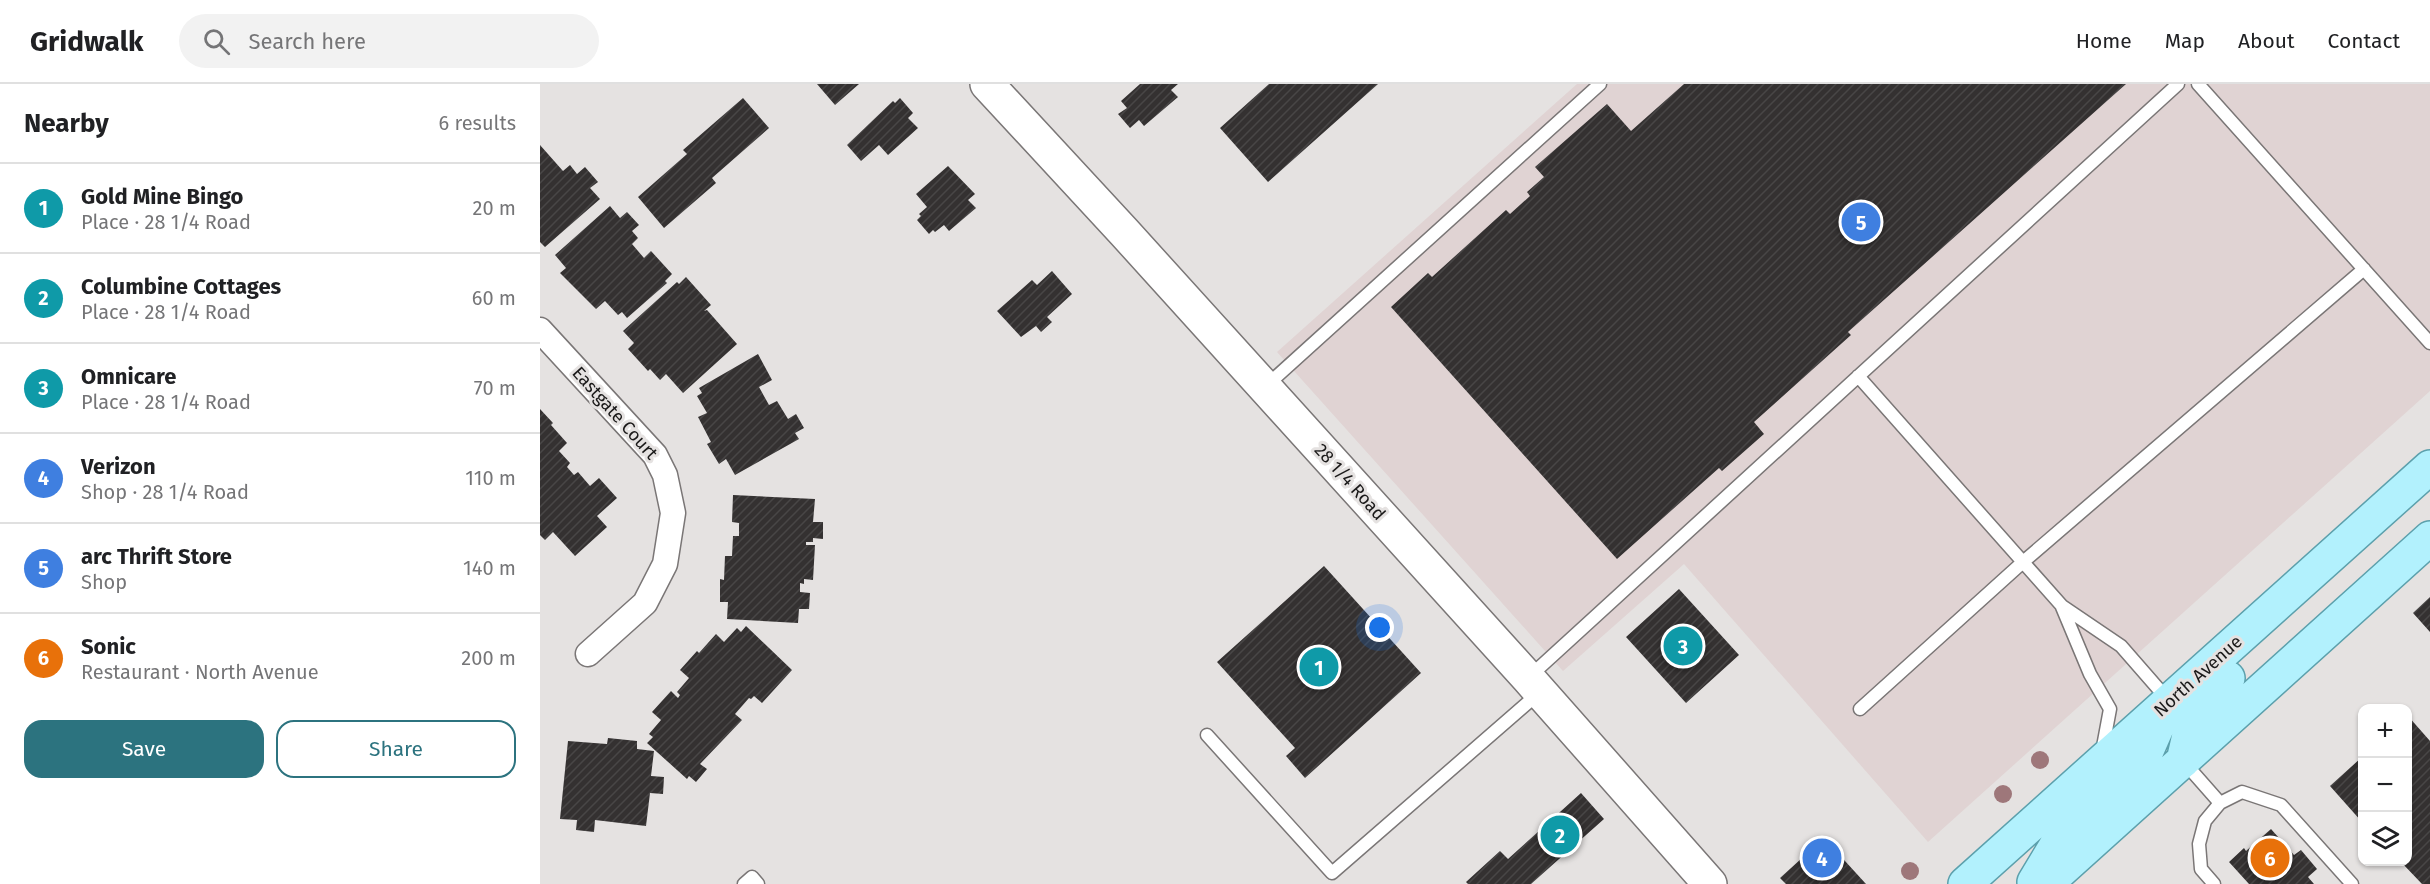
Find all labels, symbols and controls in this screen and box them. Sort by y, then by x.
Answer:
search box [179,14,599,68]
text: Gridwalk [30,25,143,58]
icon: search [200,25,233,58]
text: Search here [248,28,366,55]
text: Home [2076,28,2132,54]
text: Map [2165,28,2205,54]
text: About [2238,28,2295,54]
text: Contact [2328,28,2400,54]
text: Nearby [24,108,109,139]
text: 6 results [439,111,516,135]
text: Gold Mine Bingo [81,183,243,210]
text: 1 [39,196,48,220]
text: 20 m [473,196,516,220]
pin: 5 [1842,200,1880,244]
text: Place · 28 1/4 Road [81,210,251,234]
text: Columbine Cottages [81,273,281,300]
text: 2 [38,286,49,310]
text: 60 m [472,286,516,310]
text: Place · 28 1/4 Road [81,300,251,324]
street label: Eastgate Court [568,362,663,464]
text: Omnicare [81,363,176,390]
text: 3 [38,376,49,400]
text: 70 m [474,376,516,400]
text: Place · 28 1/4 Road [81,390,251,414]
street label: 28 1/4 Road [1310,439,1390,525]
text: Verizon [81,453,156,480]
text: 4 [38,466,49,490]
text: 110 m [465,466,516,490]
text: Shop · 28 1/4 Road [81,480,249,504]
text: arc Thrift Store [81,543,232,570]
text: 5 [38,556,49,580]
text: 140 m [463,556,516,580]
text: Shop [81,570,127,594]
your location [1365,613,1394,642]
pin: 3 [1664,624,1702,668]
street label: North Avenue [2149,631,2247,721]
text: Sonic [81,633,136,660]
pin: 1 [1300,644,1338,690]
text: 6 [38,646,49,670]
text: 200 m [461,646,516,670]
text: Restaurant · North Avenue [81,660,319,684]
map controls [2358,704,2412,866]
button: + [2358,704,2412,758]
button: Save [24,720,264,778]
button: Share [276,720,516,778]
button: − [2358,758,2412,812]
pin: 2 [1540,812,1580,858]
button: layers [2358,812,2412,866]
pin: 4 [1802,836,1842,880]
pin: 6 [2250,836,2290,880]

